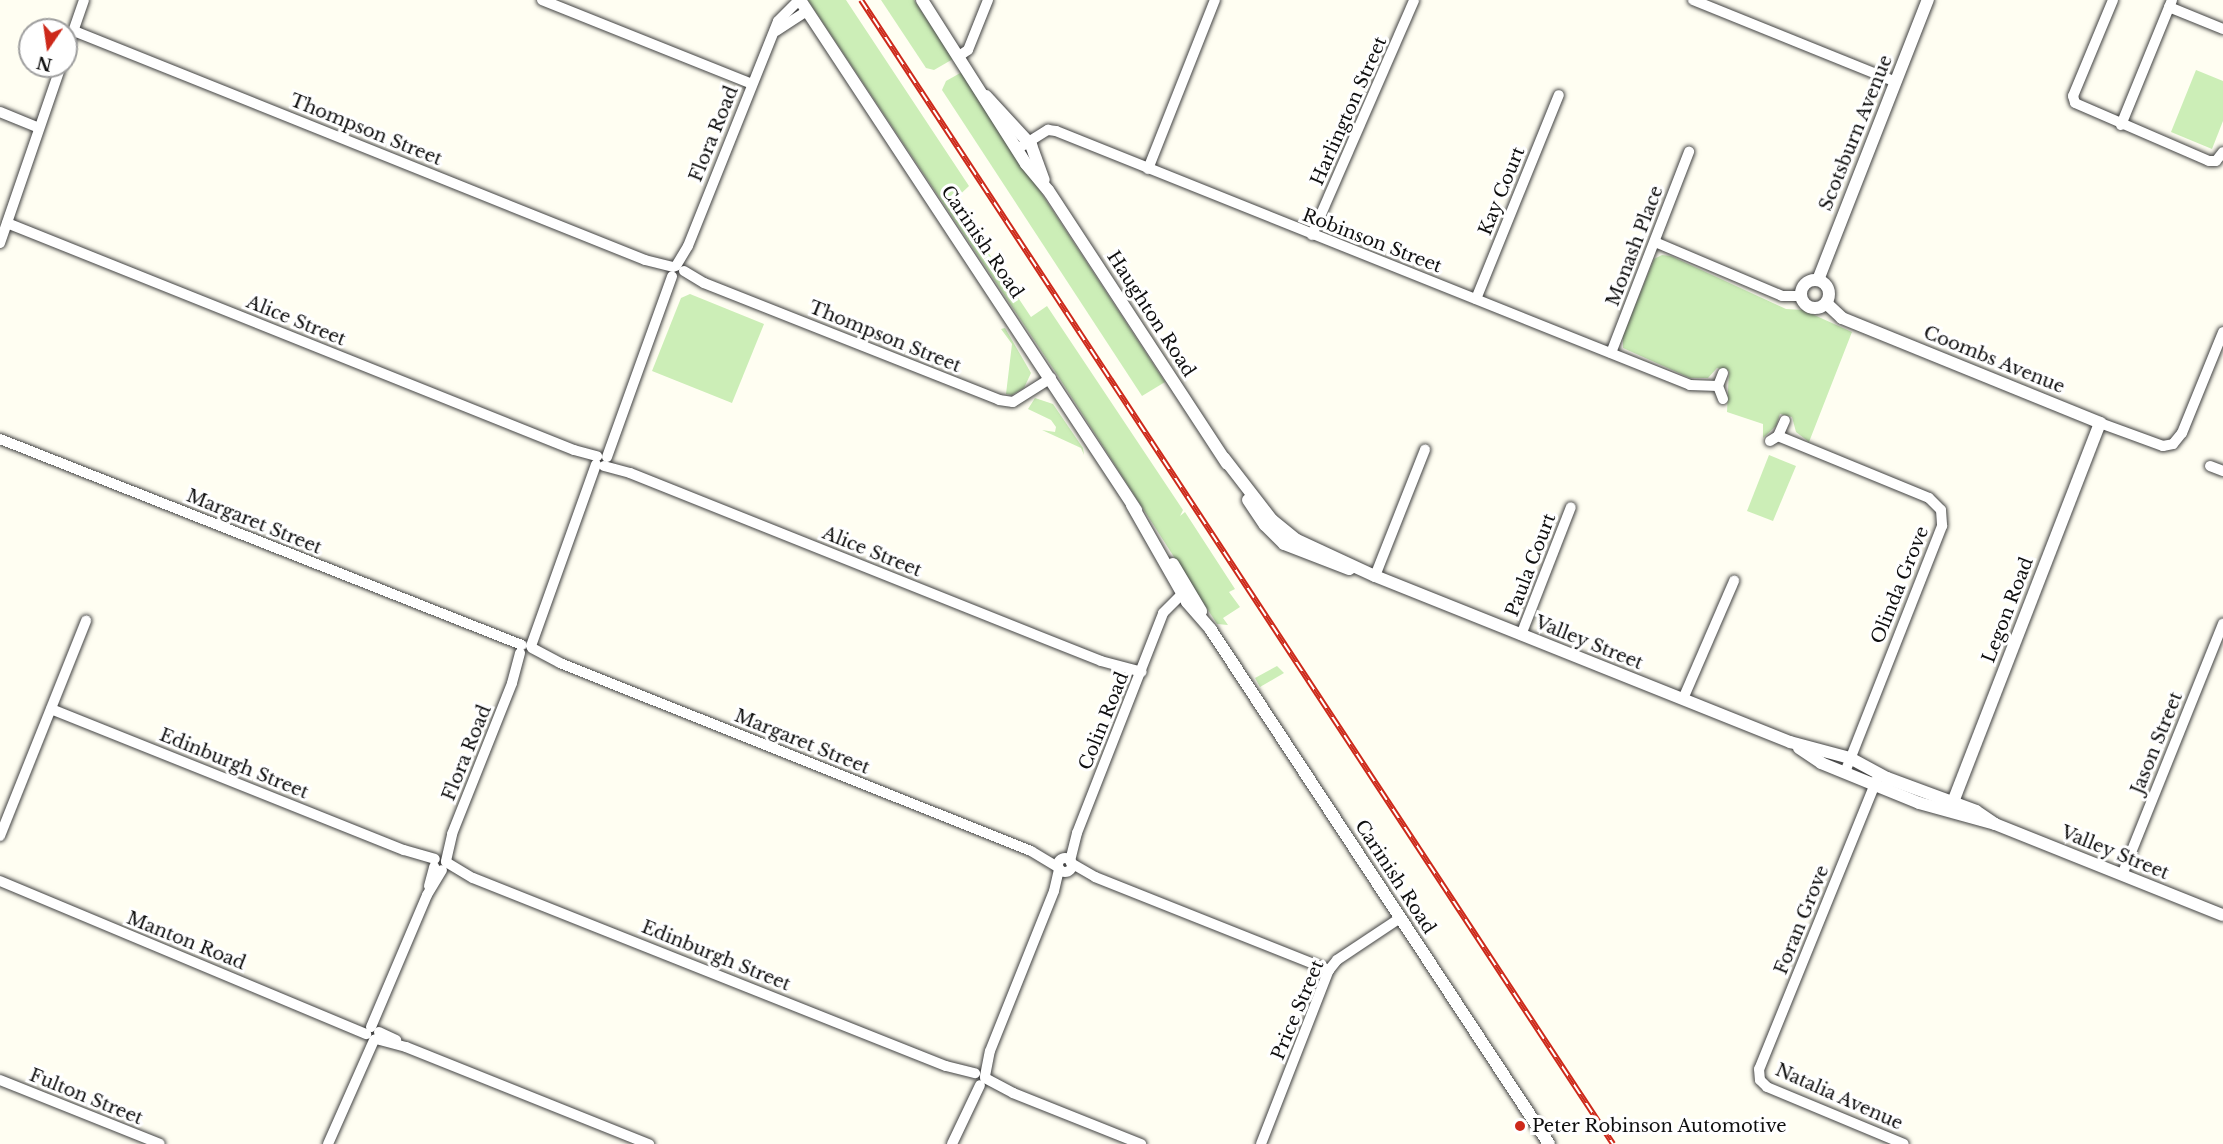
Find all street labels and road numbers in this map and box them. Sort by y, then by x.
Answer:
street label: Harlington Street [1306,33,1392,189]
street label: Scotsburn Avenue [1815,52,1897,214]
street label: Flora Road [685,83,743,185]
street label: Thompson Street [287,90,445,170]
street label: Kay Court [1474,143,1530,239]
street label: Carinish Road [936,182,1028,302]
street label: Monash Place [1602,183,1668,309]
street label: Robinson Street [1299,204,1445,278]
street label: Haughton Road [1102,247,1200,381]
street label: Alice Street [243,291,349,351]
street label: Thompson Street [806,297,964,377]
street label: Coombs Avenue [1920,322,2068,398]
street label: Margaret Street [183,485,325,559]
street label: Paula Court [1501,510,1561,620]
street label: Alice Street [819,522,925,582]
street label: Olinda Grove [1867,523,1933,647]
street label: Legon Road [1978,554,2038,666]
street label: Valley Street [1532,611,1646,675]
street label: Colin Road [1075,669,1133,773]
street label: Jason Street [2127,689,2187,797]
street label: Flora Road [438,702,496,804]
street label: Margaret Street [731,705,873,779]
street label: Edinburgh Street [156,724,312,804]
street label: Carinish Road [1350,816,1440,938]
street label: Valley Street [2058,821,2172,885]
street label: Foran Grove [1770,862,1834,978]
street label: Manton Road [124,907,248,975]
street label: Edinburgh Street [638,916,794,996]
street label: Price Street [1267,957,1329,1063]
street label: Natalia Avenue [1772,1059,1906,1135]
street label: Fulton Street [26,1064,146,1130]

